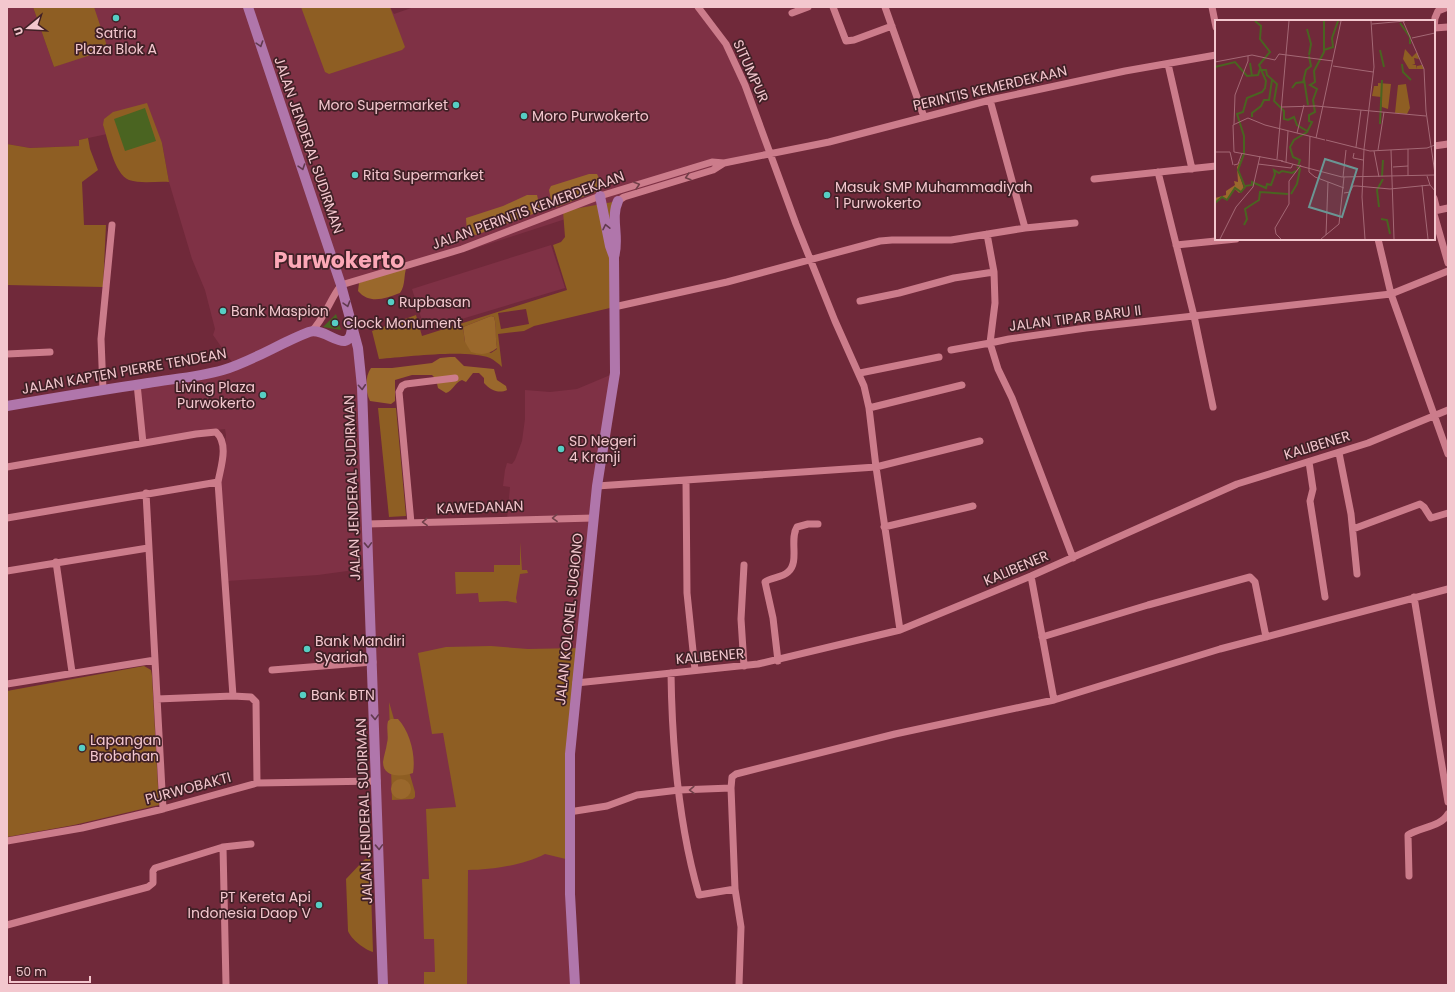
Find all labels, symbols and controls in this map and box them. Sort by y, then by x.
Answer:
north arrow [8,8,48,48]
marker: Satria Plaza Blok A [111,13,121,23]
inset map [1215,20,1435,240]
place label: Satria Plaza Blok A [75,23,157,59]
text: U [10,25,27,37]
street label: SITUMPUR [728,36,774,106]
one-way arrow [256,40,264,47]
street label: JALAN JENDERAL SUDIRMAN [269,54,349,236]
street label: PERINTIS KEMERDEKAAN [911,61,1069,115]
place label: Moro Supermarket [318,95,448,115]
marker: Moro Supermarket [451,100,461,110]
place label: Moro Purwokerto [532,106,649,126]
marker: Moro Purwokerto [519,111,529,121]
one-way arrow [297,164,305,171]
place label: Rita Supermarket [363,165,484,185]
street label: JALAN PERINTIS KEMERDEKAAN [429,166,627,254]
marker: Rita Supermarket [350,170,360,180]
one-way arrow [685,172,692,181]
place label: Masuk SMP Muhammadiyah 1 Purwokerto [835,177,1033,213]
one-way arrow [633,181,640,190]
marker: Masuk SMP Muhammadiyah 1 Purwokerto [822,190,832,200]
one-way arrow [603,224,611,230]
district label: Purwokerto [274,245,404,276]
place label: Rupbasan [399,292,471,312]
marker: Rupbasan [386,297,396,307]
street label: JALAN TIPAR BARU II [1008,300,1142,336]
place label: Bank Maspion [231,301,329,321]
one-way arrow [342,301,350,307]
marker: Bank Maspion [218,306,228,316]
place label: Clock Monument [343,313,462,333]
marker: Clock Monument [330,318,340,328]
street label: JALAN KAPTEN PIERRE TENDEAN [20,343,228,399]
place label: Living Plaza Purwokerto [175,377,255,413]
one-way arrow [357,384,366,390]
marker: Living Plaza Purwokerto [258,390,268,400]
street label: JALAN JENDERAL SUDIRMAN [339,395,365,581]
street label: KALIBENER [1281,425,1353,465]
place label: SD Negeri 4 Kranji [569,431,636,467]
marker: SD Negeri 4 Kranji [556,444,566,454]
street label: KAWEDANAN [436,495,524,519]
one-way arrow [552,514,558,523]
one-way arrow [422,518,428,526]
street label: JALAN KOLONEL SUGIONO [550,532,588,706]
one-way arrow [364,542,373,548]
street label: KALIBENER [981,545,1051,591]
place label: Bank Mandiri Syariah [315,631,405,667]
street label: KALIBENER [675,643,745,669]
marker: Bank Mandiri Syariah [302,644,312,654]
place label: Bank BTN [311,685,375,705]
marker: Bank BTN [298,690,308,700]
one-way arrow [371,714,379,720]
street label: JALAN JENDERAL SUDIRMAN [351,718,377,904]
place label: Lapangan Brobahan [90,730,161,766]
marker: Lapangan Brobahan [77,743,87,753]
street label: PURWOBAKTI [143,767,233,809]
one-way arrow [689,785,695,794]
one-way arrow [375,844,384,850]
place label: PT Kereta Api Indonesia Daop V [188,887,312,923]
marker: PT Kereta Api Indonesia Daop V [314,900,324,910]
scale bar [10,958,90,984]
text: 50 m [16,963,47,980]

